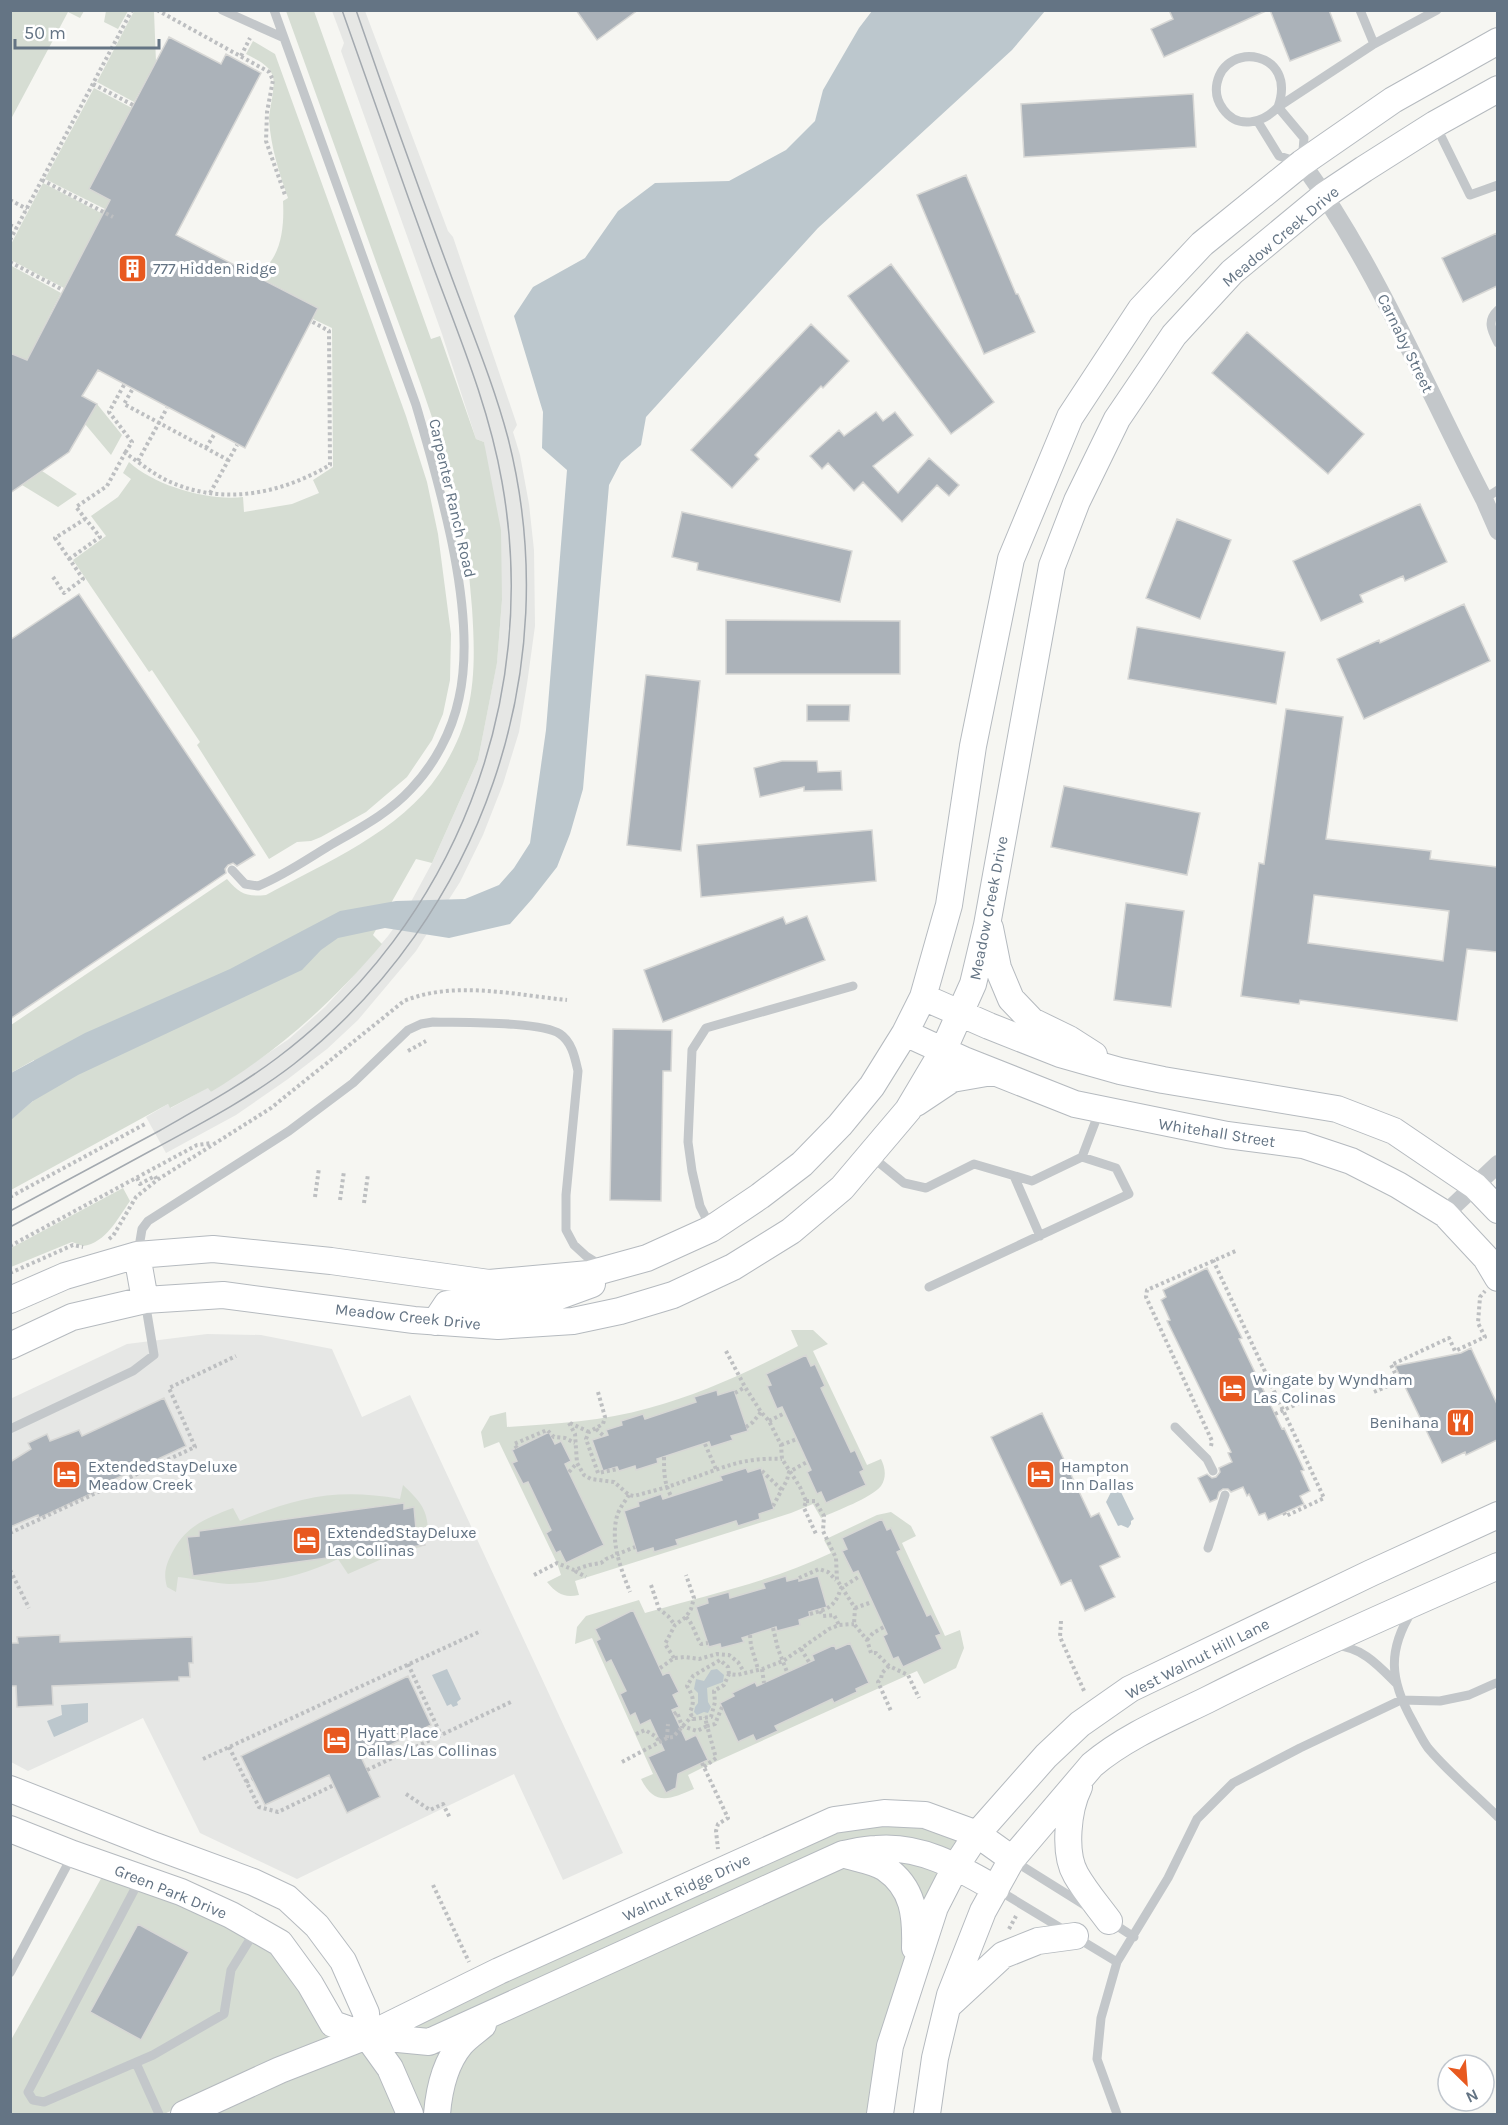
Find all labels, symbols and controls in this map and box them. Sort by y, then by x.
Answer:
scale bar [15,12,159,50]
text: 50 m [24,22,66,44]
street label: Meadow Creek Drive [1218,182,1343,291]
building icon: 777 Hidden Ridge [116,252,148,284]
place label: 777 Hidden Ridge [153,259,277,278]
street label: Carnaby Street [1373,291,1438,396]
street label: Carpenter Ranch Road [425,417,480,579]
street label: Meadow Creek Drive [965,834,1012,982]
street label: Whitehall Street [1157,1114,1277,1151]
street label: Meadow Creek Drive [334,1299,482,1334]
place label: Wingate by Wyndham Las Colinas [1253,1370,1413,1407]
hotel icon: Wingate by Wyndham Las Colinas [1216,1372,1248,1404]
restaurant icon: Benihana [1444,1406,1476,1438]
place label: Benihana [1369,1413,1439,1432]
place label: ExtendedStayDeluxe Meadow Creek [88,1457,238,1494]
place label: Hampton Inn Dallas [1061,1457,1134,1494]
hotel icon: ExtendedStayDeluxe Meadow Creek [51,1459,83,1491]
hotel icon: Hampton Inn Dallas [1024,1459,1056,1491]
place label: ExtendedStayDeluxe Las Collinas [327,1523,477,1560]
hotel icon: ExtendedStayDeluxe Las Collinas [290,1525,322,1557]
street label: West Walnut Hill Lane [1122,1614,1272,1703]
place label: Hyatt Place Dallas/Las Collinas [357,1723,497,1760]
hotel icon: Hyatt Place Dallas/Las Collinas [320,1725,352,1757]
street label: Walnut Ridge Drive [619,1850,753,1925]
street label: Green Park Drive [112,1860,230,1923]
north arrow [1436,2053,1496,2113]
text: N [1463,2085,1481,2107]

